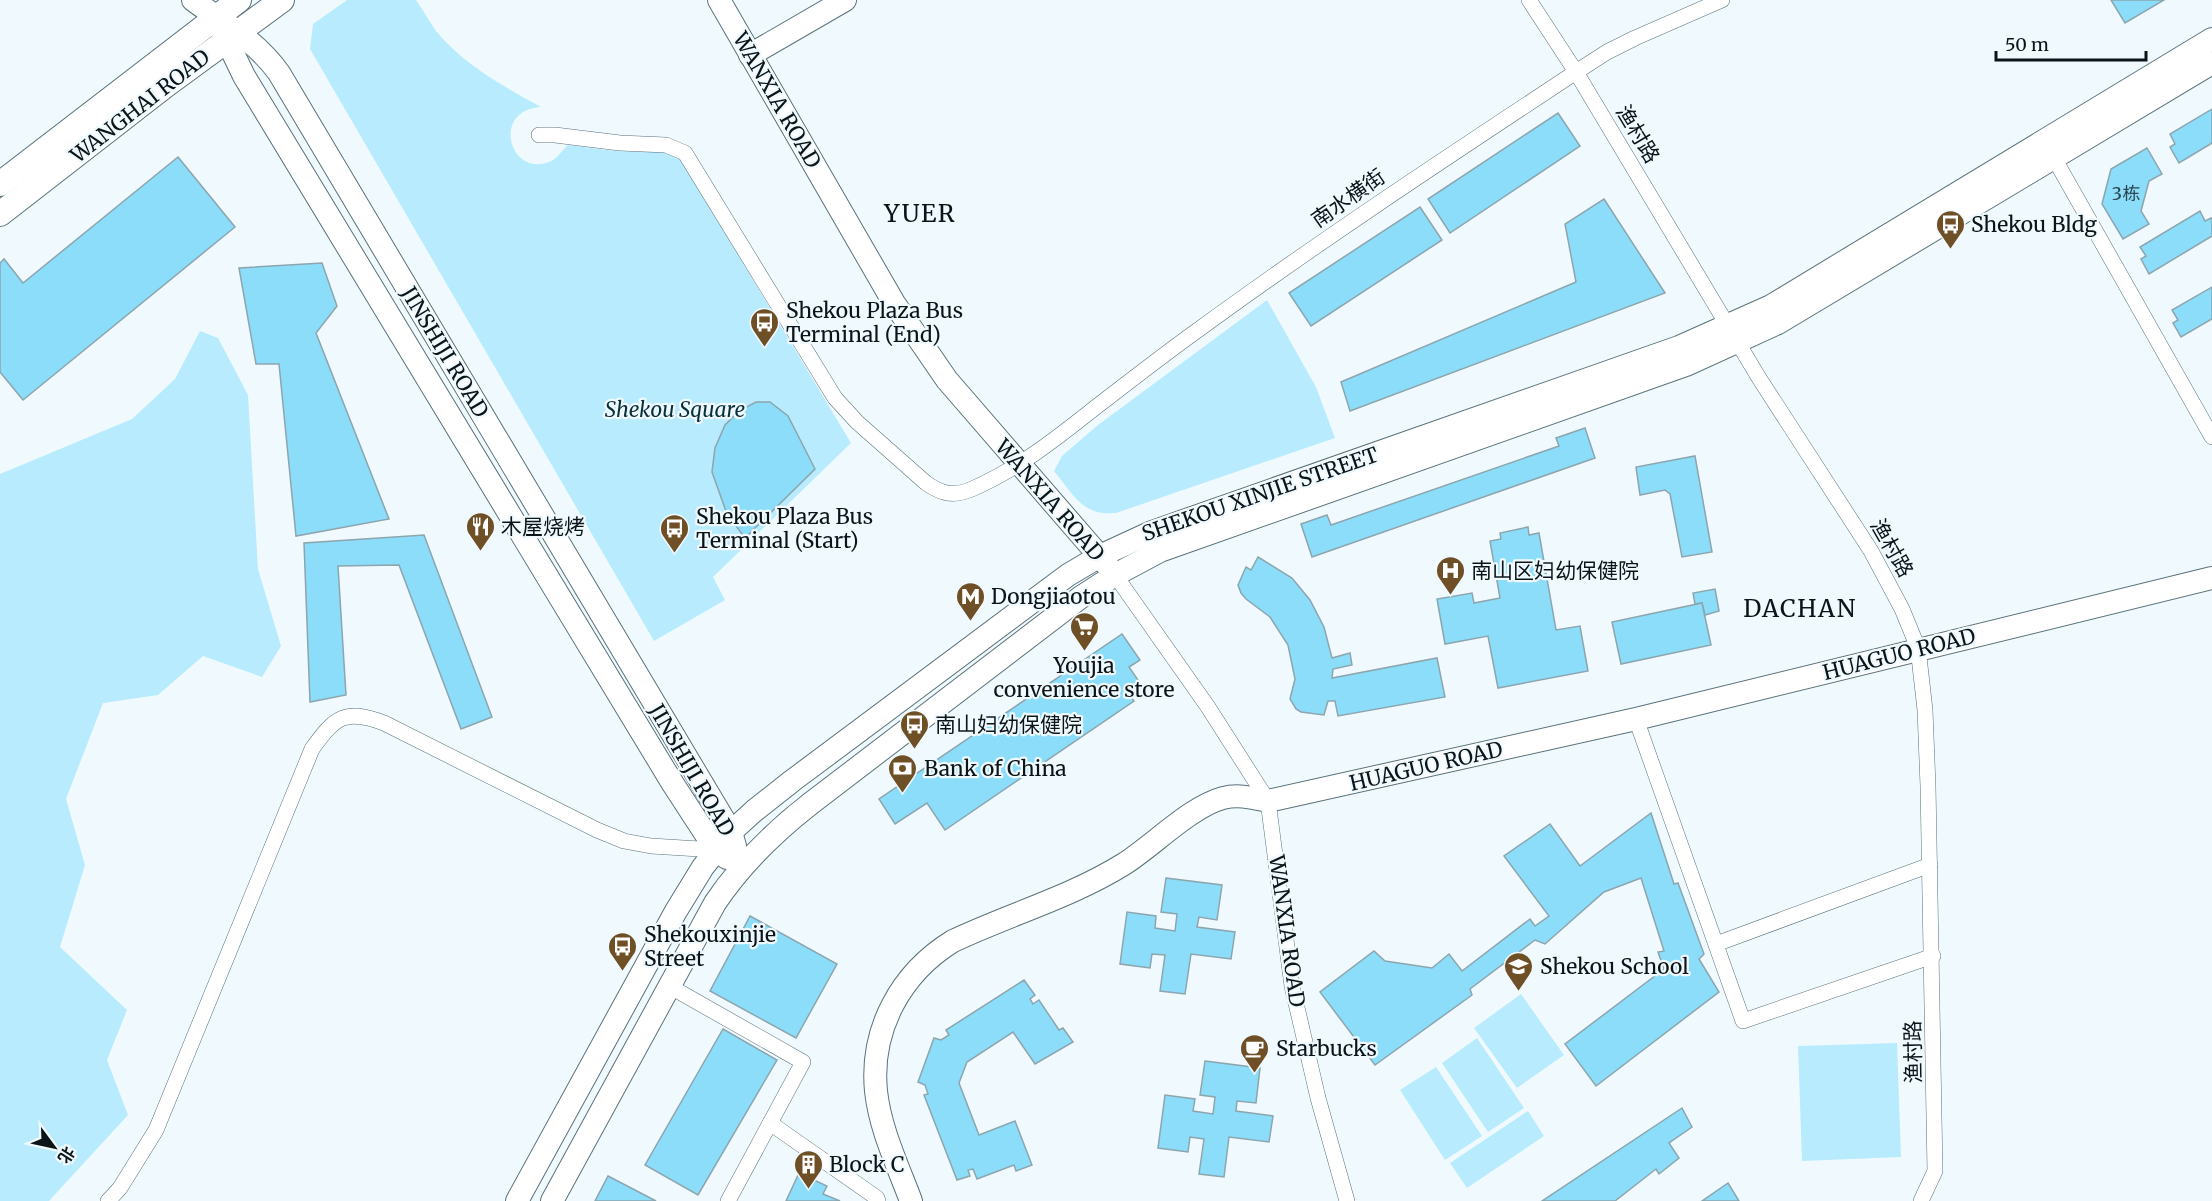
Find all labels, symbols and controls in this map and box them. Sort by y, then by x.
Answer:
scale bar [1996,24,2146,62]
street label: WANXIA ROAD [727,26,827,173]
text: 50 m [2005,33,2049,56]
street label: WANGHAI ROAD [64,43,215,169]
street label: 渔村路 [1610,100,1666,168]
street label: 南水横街 [1306,163,1390,233]
house number: 3栋 [2112,182,2140,205]
district label: YUER [883,198,956,229]
bus stop icon: Shekou Bldg [1934,208,1966,250]
place label: Shekou Bldg [1971,211,2097,238]
street label: JINSHIJI ROAD [395,281,495,423]
place label: Shekou Plaza Bus Terminal (End) [786,297,963,348]
bus stop icon: Shekou Plaza Bus Terminal (End) [749,306,781,348]
park label: Shekou Square [605,396,745,423]
street label: WANXIA ROAD [989,433,1111,567]
street label: SHEKOU XINJIE STREET [1138,441,1382,547]
place label: Shekou Plaza Bus Terminal (Start) [696,503,873,554]
restaurant icon: 木屋烧烤 [464,510,496,552]
bus stop icon: Shekou Plaza Bus Terminal (Start) [659,512,691,554]
place label: 木屋烧烤 [501,513,585,540]
street label: 渔村路 [1865,514,1919,582]
hospital icon: 南山区妇幼保健院 [1434,554,1466,596]
place label: 南山区妇幼保健院 [1471,557,1639,584]
metro station icon: Dongjiaotou [954,580,986,622]
place label: Dongjiaotou [991,583,1116,610]
district label: DACHAN [1743,593,1857,624]
supermarket icon: Youjia convenience store [1068,610,1100,652]
street label: HUAGUO ROAD [1820,622,1978,686]
place label: Youjia convenience store [994,652,1174,703]
street label: JINSHIJI ROAD [643,698,741,841]
bus stop icon: 南山妇幼保健院 [898,708,930,750]
place label: 南山妇幼保健院 [935,711,1082,738]
street label: HUAGUO ROAD [1347,735,1505,797]
bank icon: Bank of China [887,752,919,794]
place label: Bank of China [924,755,1067,782]
street label: WANXIA ROAD [1263,852,1311,1009]
place label: Shekouxinjie Street [644,921,776,972]
bus stop icon: Shekouxinjie Street [607,930,639,972]
school or university icon: Shekou School [1503,950,1535,992]
place label: Shekou School [1540,953,1689,980]
street label: 渔村路 [1899,1020,1927,1084]
cafe icon: Starbucks [1239,1032,1271,1074]
place label: Starbucks [1276,1035,1377,1062]
north arrow [24,1117,84,1177]
text: 北 [54,1143,79,1167]
building icon: Block C [792,1148,824,1190]
place label: Block C [829,1151,905,1178]

